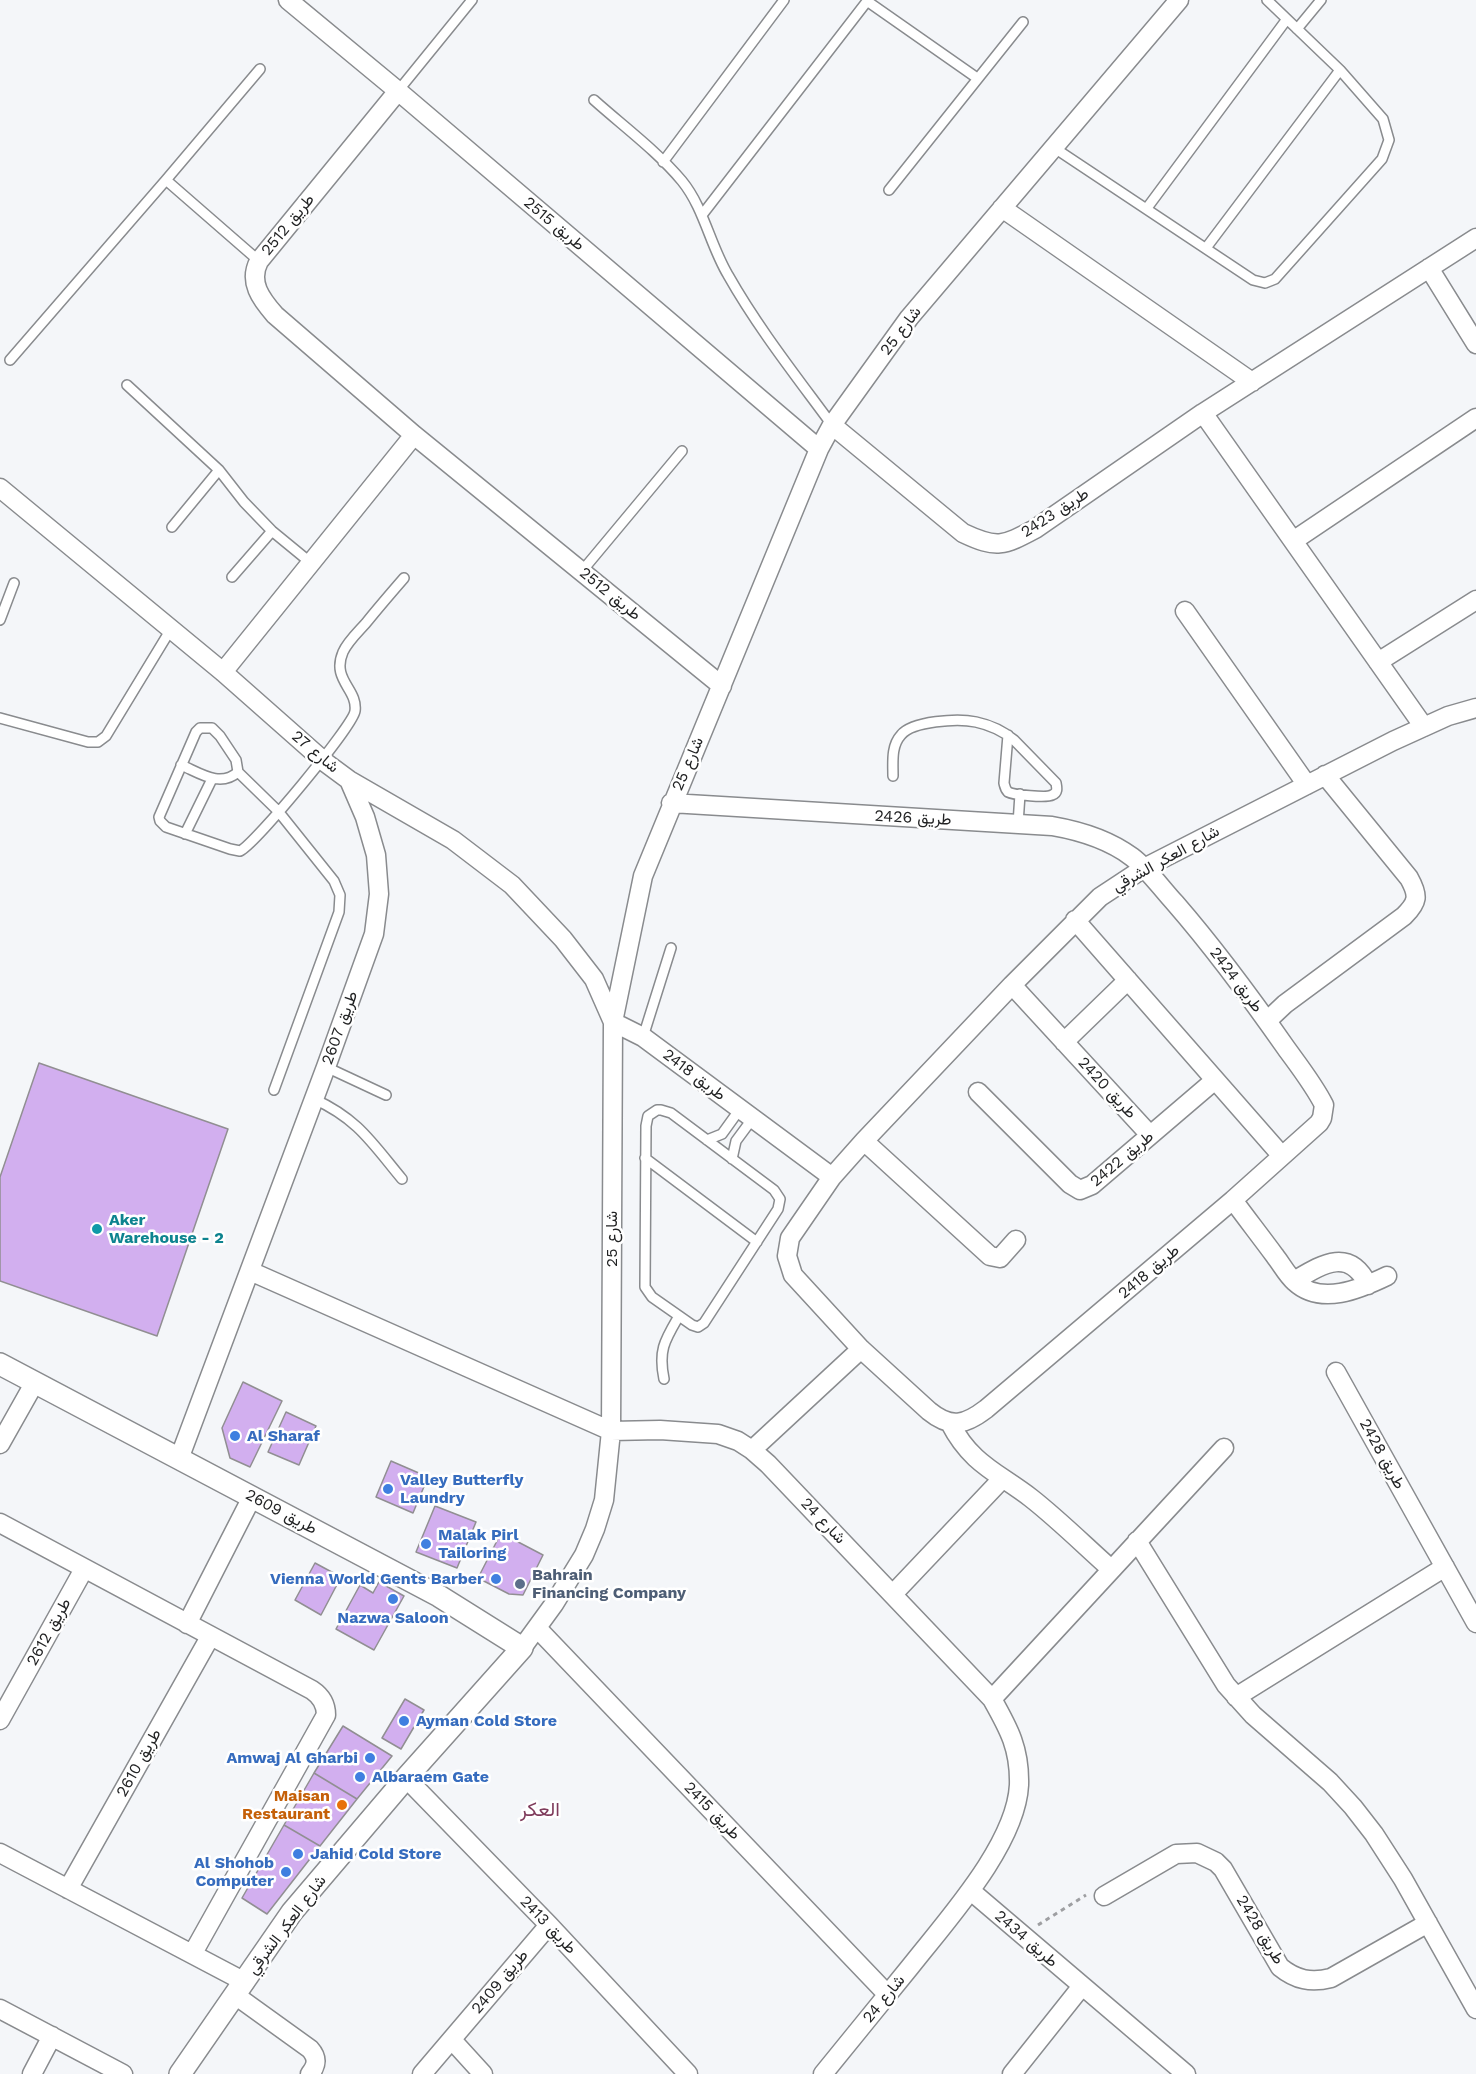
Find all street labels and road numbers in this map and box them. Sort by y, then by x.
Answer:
street label: طريق 2512 [257,190,319,260]
street label: طريق 2515 [520,193,588,255]
street label: شارع 25 [876,303,926,359]
street label: طريق 2423 [1018,484,1092,542]
street label: طريق 2512 [575,563,645,625]
street label: شارع 27 [288,727,342,777]
street label: شارع 25 [668,734,708,794]
street label: طريق 2426 [874,806,952,830]
street label: شارع العكر الشرقي [1109,822,1223,896]
street label: طريق 2424 [1205,944,1267,1016]
street label: طريق 2607 [318,989,362,1067]
street label: طريق 2418 [659,1045,729,1105]
street label: طريق 2420 [1074,1053,1140,1123]
street label: طريق 2422 [1086,1127,1158,1191]
street label: شارع 25 [602,1211,622,1267]
street label: طريق 2418 [1115,1241,1183,1303]
street label: طريق 2428 [1355,1416,1409,1492]
street label: طريق 2609 [242,1485,320,1539]
street label: شارع 24 [797,1494,849,1548]
street label: طريق 2612 [23,1595,75,1669]
street label: طريق 2610 [113,1726,165,1800]
street label: طريق 2415 [680,1778,744,1844]
street label: شارع العكر الشرقي [243,1871,331,1979]
street label: طريق 2413 [516,1892,580,1958]
street label: طريق 2428 [1232,1892,1288,1968]
street label: طريق 2434 [991,1906,1061,1972]
street label: طريق 2409 [468,1946,532,2018]
street label: شارع 24 [859,1971,909,2027]

